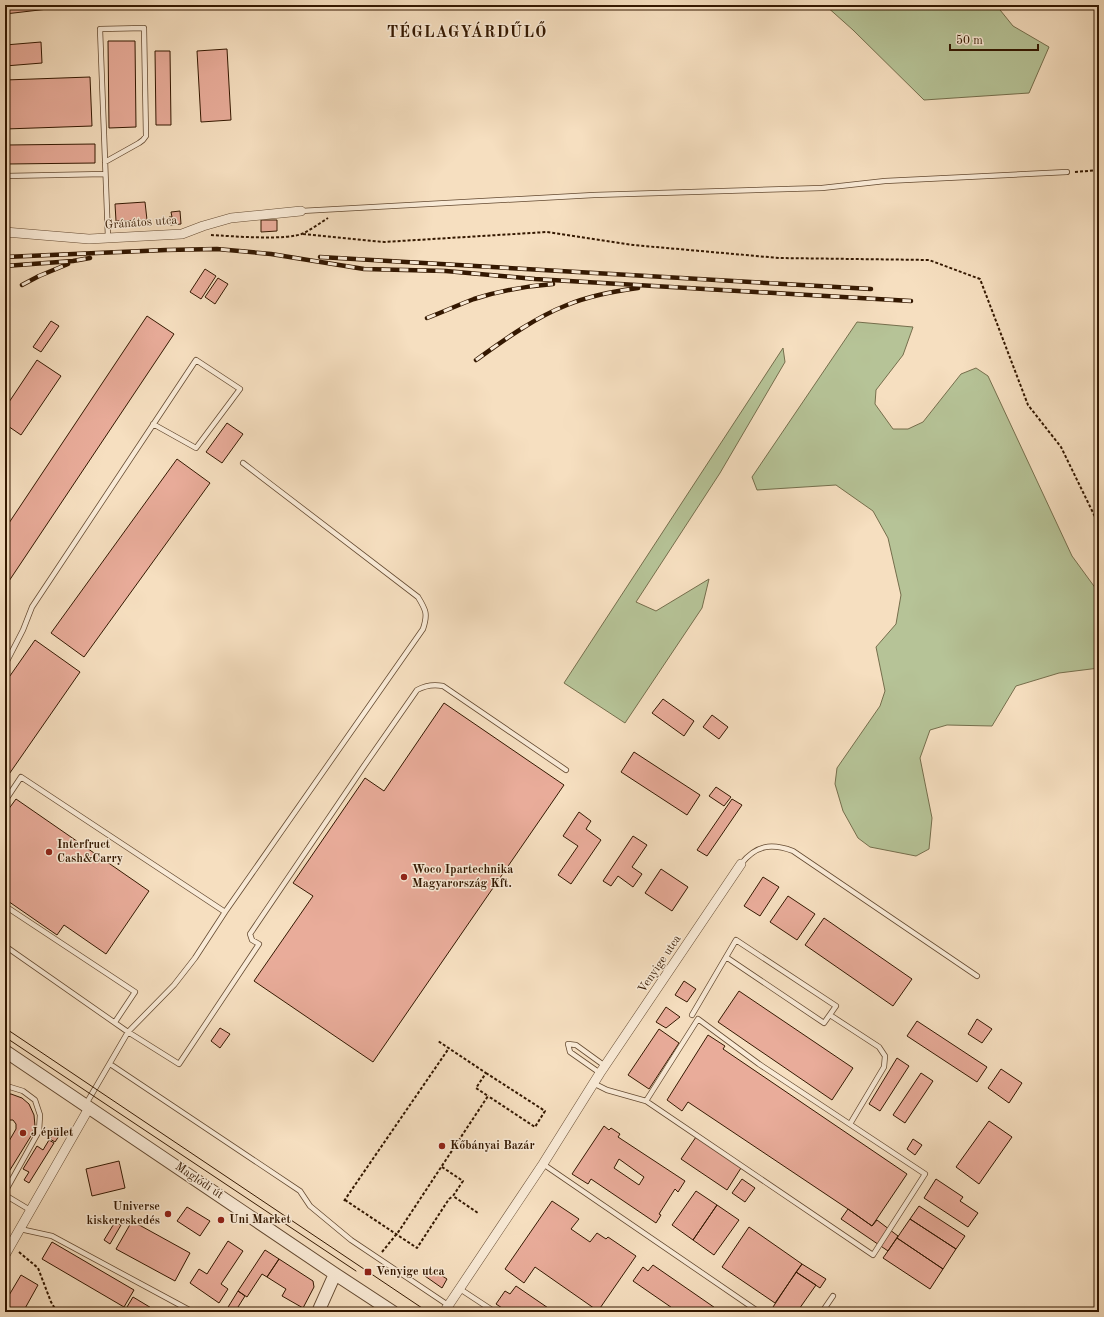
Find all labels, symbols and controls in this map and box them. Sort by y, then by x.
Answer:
district label: TÉGLAGYÁRDŰLŐ [387,21,547,41]
scale bar [950,26,1038,52]
text: 50 m [956,34,983,47]
street label: Gránátos utca [104,214,178,232]
place label: Interfruct Cash&Carry [57,839,123,865]
marker: Interfruct Cash&Carry [44,847,54,857]
place label: Woco Ipartechnika Magyarország Kft. [412,864,513,890]
marker: Woco Ipartechnika Magyarország Kft. [399,872,409,882]
street label: Venyige utca [636,933,684,995]
place label: J épület [31,1127,74,1139]
marker: J épület [18,1128,28,1138]
place label: Kőbányai Bazár [450,1140,535,1152]
marker: Kőbányai Bazár [437,1141,447,1151]
street label: Maglódi út [173,1161,225,1201]
place label: Universe kiskereskedés [86,1201,160,1227]
marker: Universe kiskereskedés [163,1209,173,1219]
place label: Uni Market [229,1214,291,1226]
marker: Uni Market [216,1215,226,1225]
place label: Venyige utca [376,1266,445,1278]
marker: Venyige utca [363,1267,373,1277]

